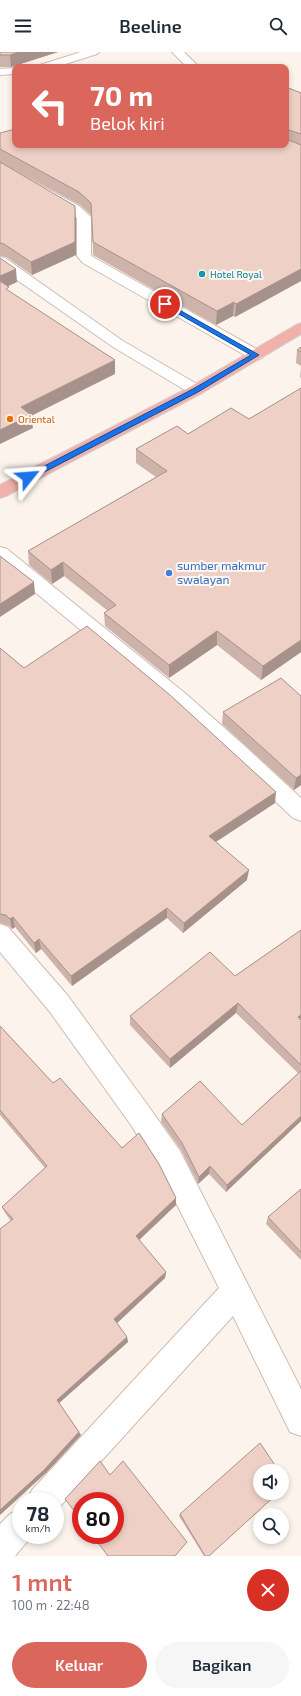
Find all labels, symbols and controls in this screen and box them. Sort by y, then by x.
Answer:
icon: menu [12,15,34,37]
text: Beeline [119,15,182,37]
icon: search [267,15,289,37]
text: 70 m [90,78,153,112]
icon: left [24,80,76,132]
text: Belok kiri [90,112,165,134]
place label: Hotel Royal [210,268,262,280]
marker: Hotel Royal [197,269,207,279]
pin [148,287,182,321]
icon: arrive [154,293,176,315]
place label: Oriental [18,413,55,425]
marker: Oriental [5,414,15,424]
position arrow [7,456,49,498]
place label: sumber makmur swalayan [177,558,267,586]
marker: sumber makmur swalayan [164,568,174,578]
map controls [253,1464,289,1544]
button: sound [253,1464,289,1500]
speed limit sign: 80 [72,1492,124,1544]
text: 78 [26,1501,50,1525]
button: search [253,1508,289,1544]
text: km/h [26,1522,50,1534]
text: 1 mnt [12,1567,72,1596]
button: close [247,1569,289,1611]
text: 100 m · 22:48 [12,1597,90,1613]
button: Keluar [12,1642,147,1688]
button: Bagikan [155,1642,289,1688]

